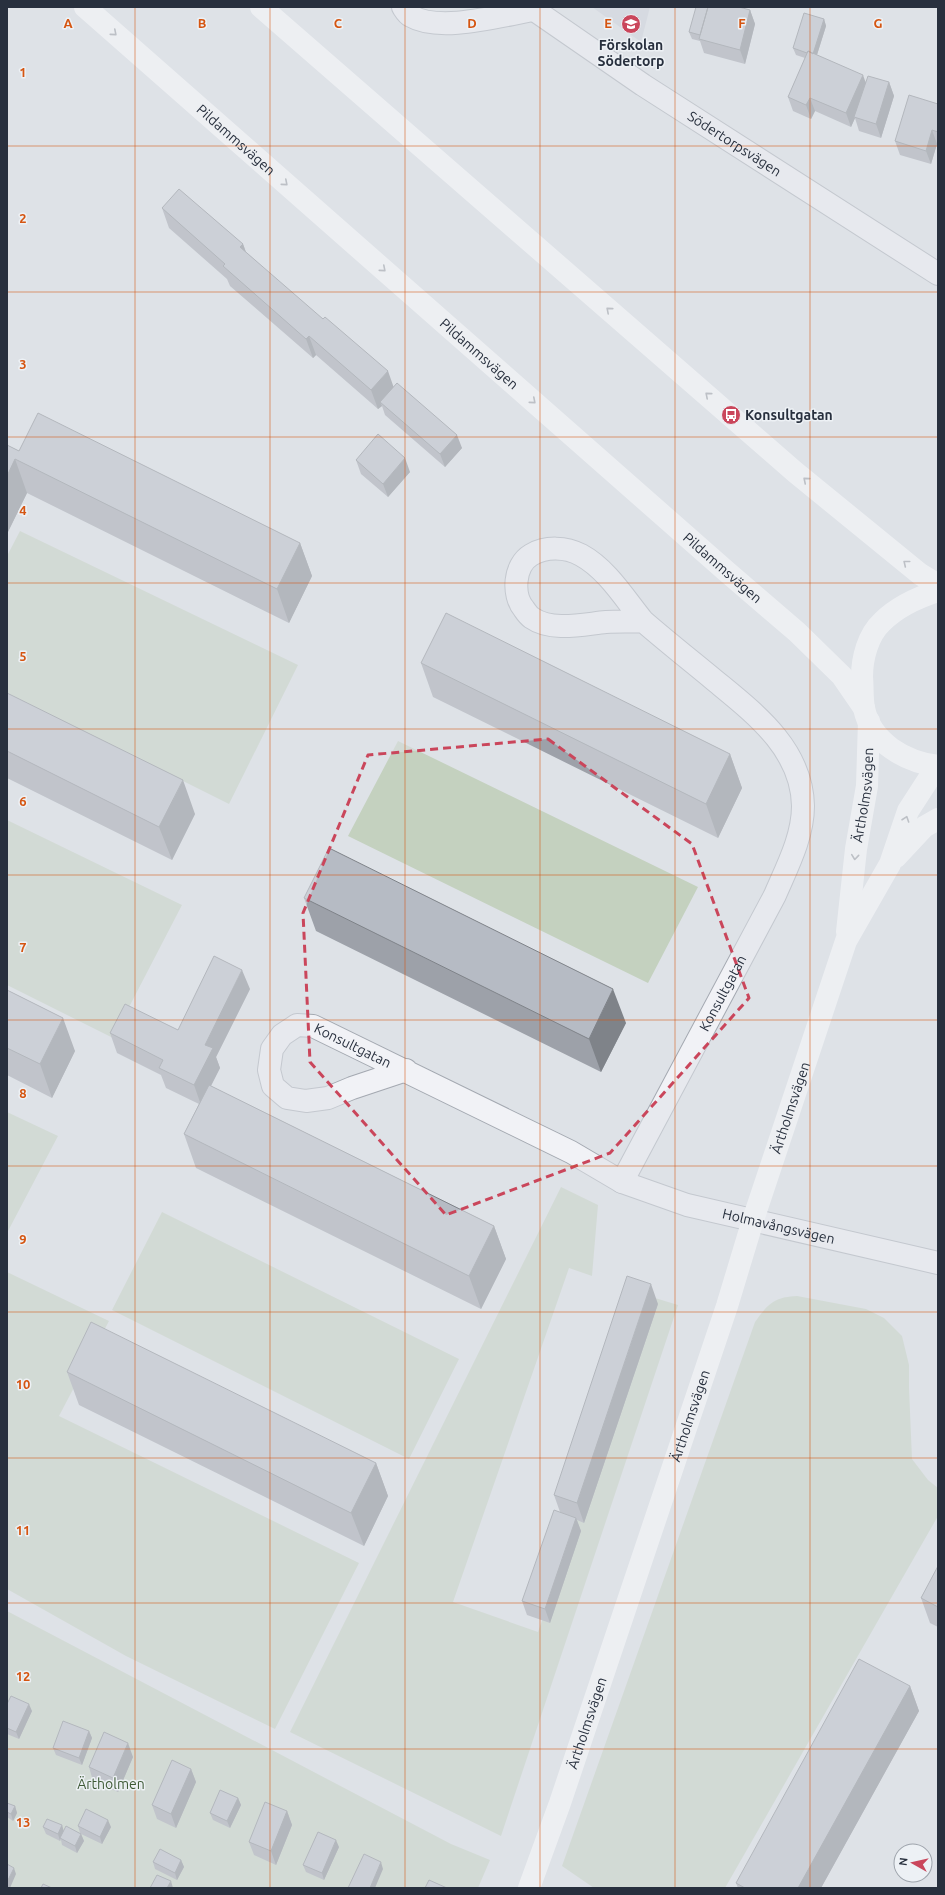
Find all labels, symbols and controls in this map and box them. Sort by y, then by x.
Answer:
school or university icon: Förskolan Södertorp [620,13,642,35]
text: A [63,16,73,30]
text: B [198,16,207,30]
text: C [334,16,343,30]
text: D [467,16,477,30]
text: E [604,16,612,30]
text: F [738,16,746,30]
text: G [874,16,883,30]
one-way arrow [109,28,117,35]
place label: Förskolan Södertorp [598,37,664,69]
text: 1 [19,65,27,79]
street label: Pildammsvägen [193,101,278,178]
street label: Södertorpsvägen [685,108,784,179]
one-way arrow [280,179,288,186]
text: 2 [19,211,27,225]
one-way arrow [378,265,385,272]
one-way arrow [607,307,614,314]
street label: Pildammsvägen [437,315,522,392]
text: 3 [19,357,27,371]
one-way arrow [705,393,712,400]
one-way arrow [528,397,536,404]
bus stop icon: Konsultgatan [720,404,742,426]
place label: Konsultgatan [745,407,833,423]
one-way arrow [803,478,810,485]
text: 4 [19,503,27,517]
street label: Pildammsvägen [680,529,765,606]
one-way arrow [904,560,911,567]
text: 5 [19,649,27,663]
street label: Ärtholmsvägen [849,747,876,844]
text: 6 [19,794,27,808]
one-way arrow [901,815,909,822]
one-way arrow [851,854,860,860]
text: 7 [19,940,27,954]
street label: Konsultgatan [696,952,749,1034]
street label: Konsultgatan [312,1020,394,1071]
street label: Ärtholmsvägen [768,1060,813,1156]
text: 8 [19,1086,27,1100]
street label: Holmavångsvägen [721,1205,836,1247]
text: 9 [19,1232,27,1246]
street label: Ärtholmsvägen [667,1368,713,1464]
text: 10 [16,1377,30,1391]
text: 11 [16,1523,30,1537]
text: 12 [16,1669,30,1683]
street label: Ärtholmsvägen [564,1675,610,1771]
park label: Ärtholmen [77,1776,145,1792]
text: 13 [16,1815,30,1829]
north arrow [893,1843,933,1883]
text: N [897,1857,910,1867]

